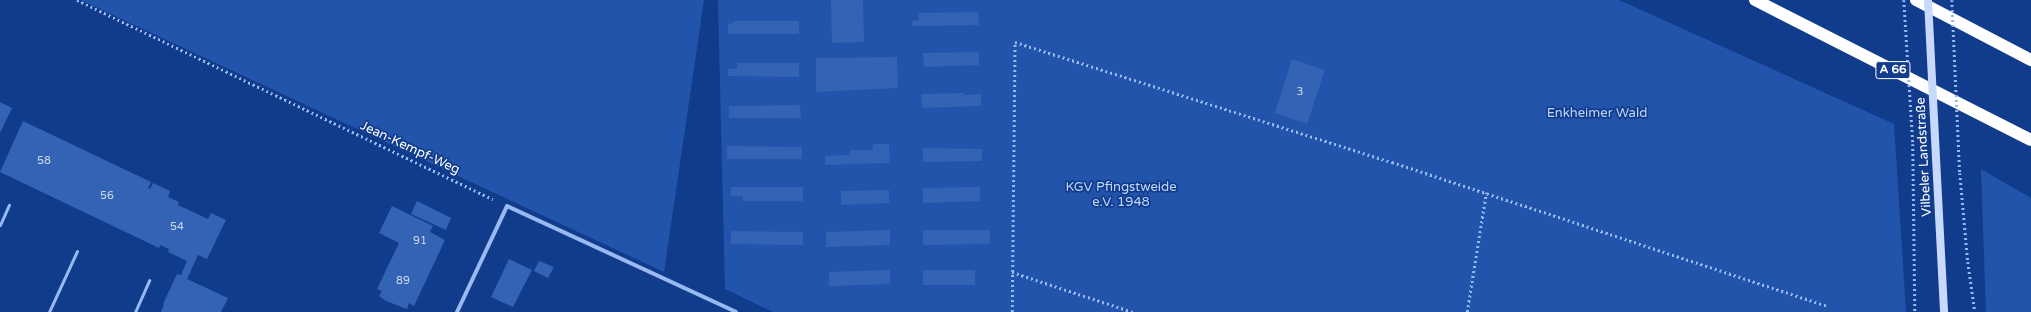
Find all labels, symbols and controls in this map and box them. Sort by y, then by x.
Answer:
road number: A 66 [1875,60,1911,80]
house number: 3 [1297,85,1303,99]
street label: Vilbeler Landstraße [1913,97,1935,217]
park label: Enkheimer Wald [1547,105,1647,121]
street label: Jean-Kempf-Weg [358,118,462,178]
house number: 58 [37,154,51,168]
park label: KGV Pfingstweide e.V. 1948 [1065,180,1177,211]
house number: 56 [100,189,114,203]
house number: 54 [170,220,184,234]
house number: 91 [413,234,427,248]
house number: 89 [396,274,410,288]

